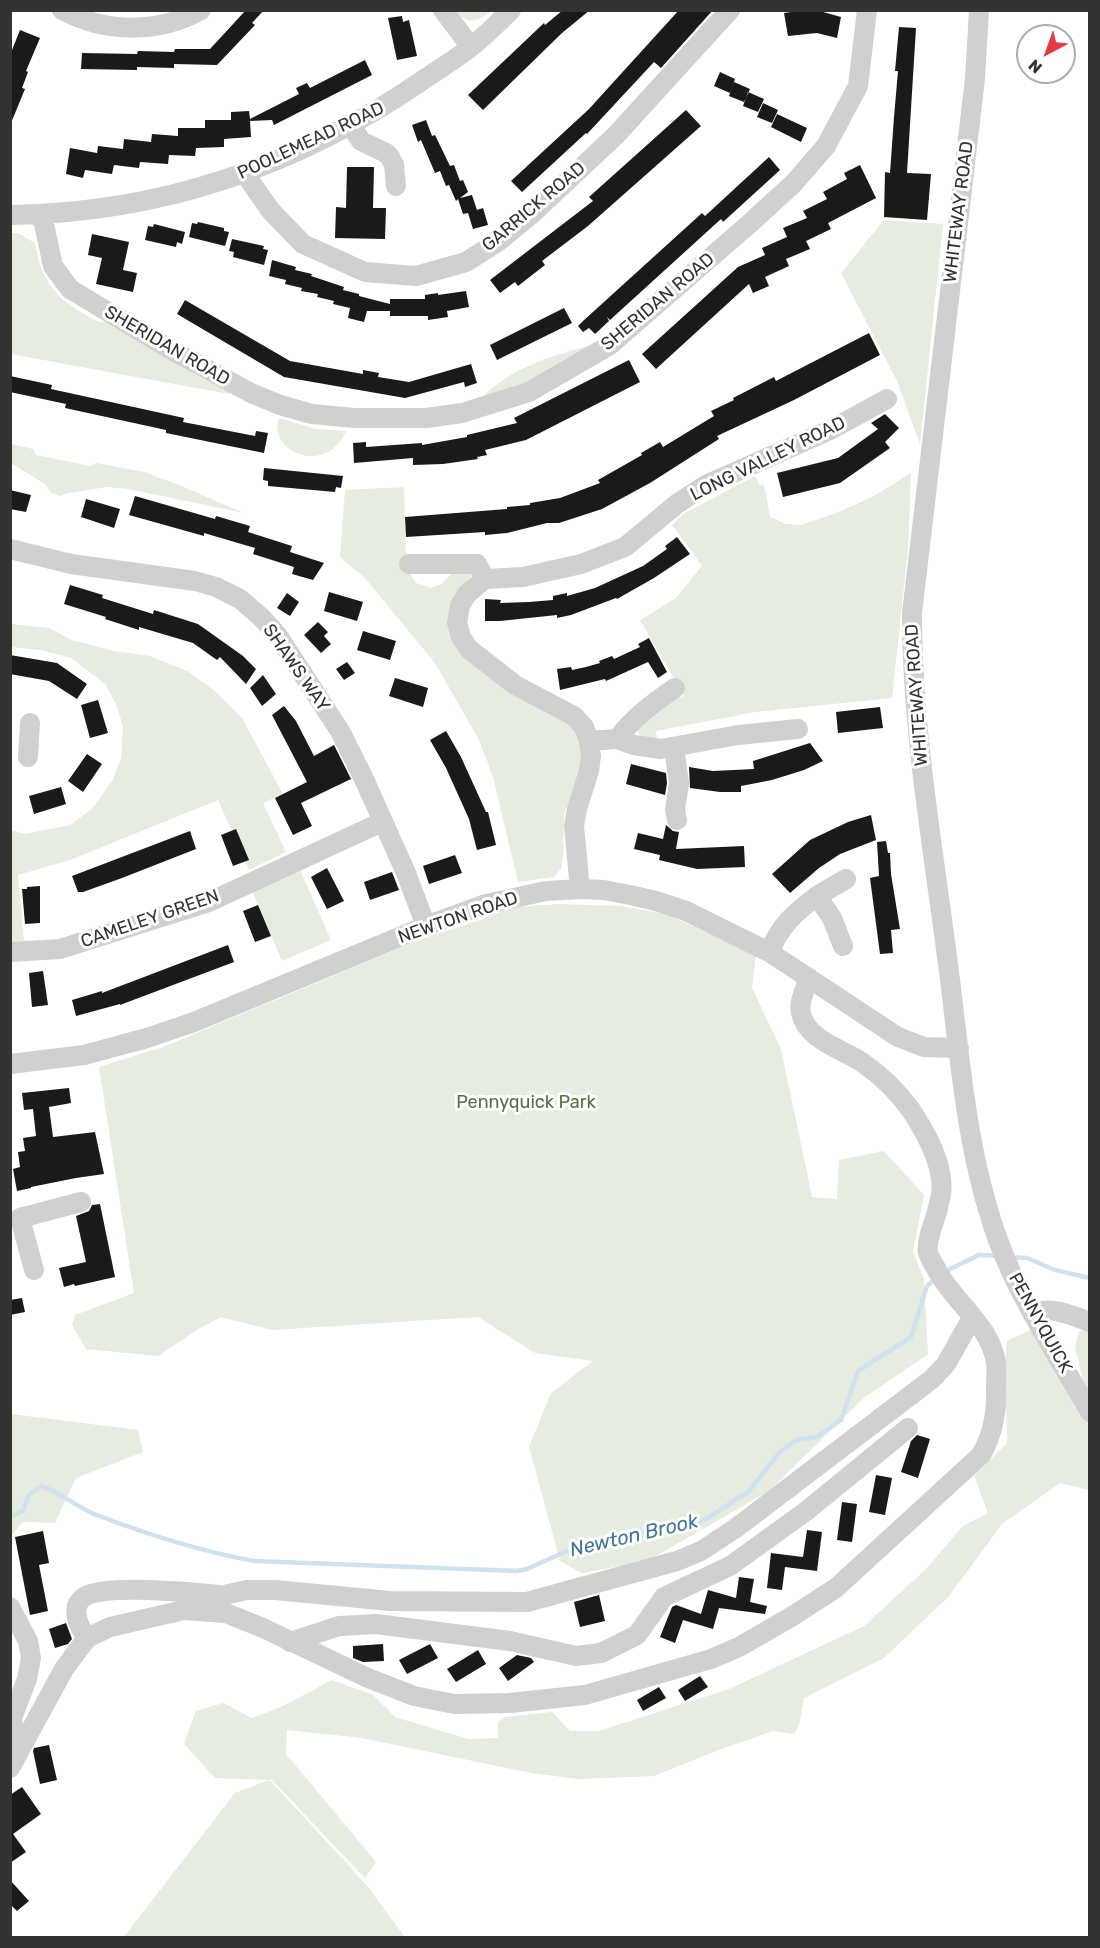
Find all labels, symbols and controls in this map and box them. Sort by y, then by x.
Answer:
north arrow [1016,24,1076,84]
text: N [1025,56,1046,77]
street label: POOLEMEAD ROAD [234,98,388,184]
street label: WHITEWAY ROAD [940,140,978,284]
street label: GARRICK ROAD [478,158,590,256]
street label: SHERIDAN ROAD [597,248,719,356]
street label: SHERIDAN ROAD [101,301,233,391]
street label: LONG VALLEY ROAD [687,412,849,506]
street label: SHAWS WAY [258,620,334,716]
street label: WHITEWAY ROAD [901,623,933,767]
street label: CAMELEY GREEN [78,885,222,953]
street label: NEWTON ROAD [395,887,521,949]
park label: Pennyquick Park [456,1092,596,1114]
street label: PENNYQUICK [1004,1269,1076,1377]
water label: Newton Brook [567,1510,701,1562]

